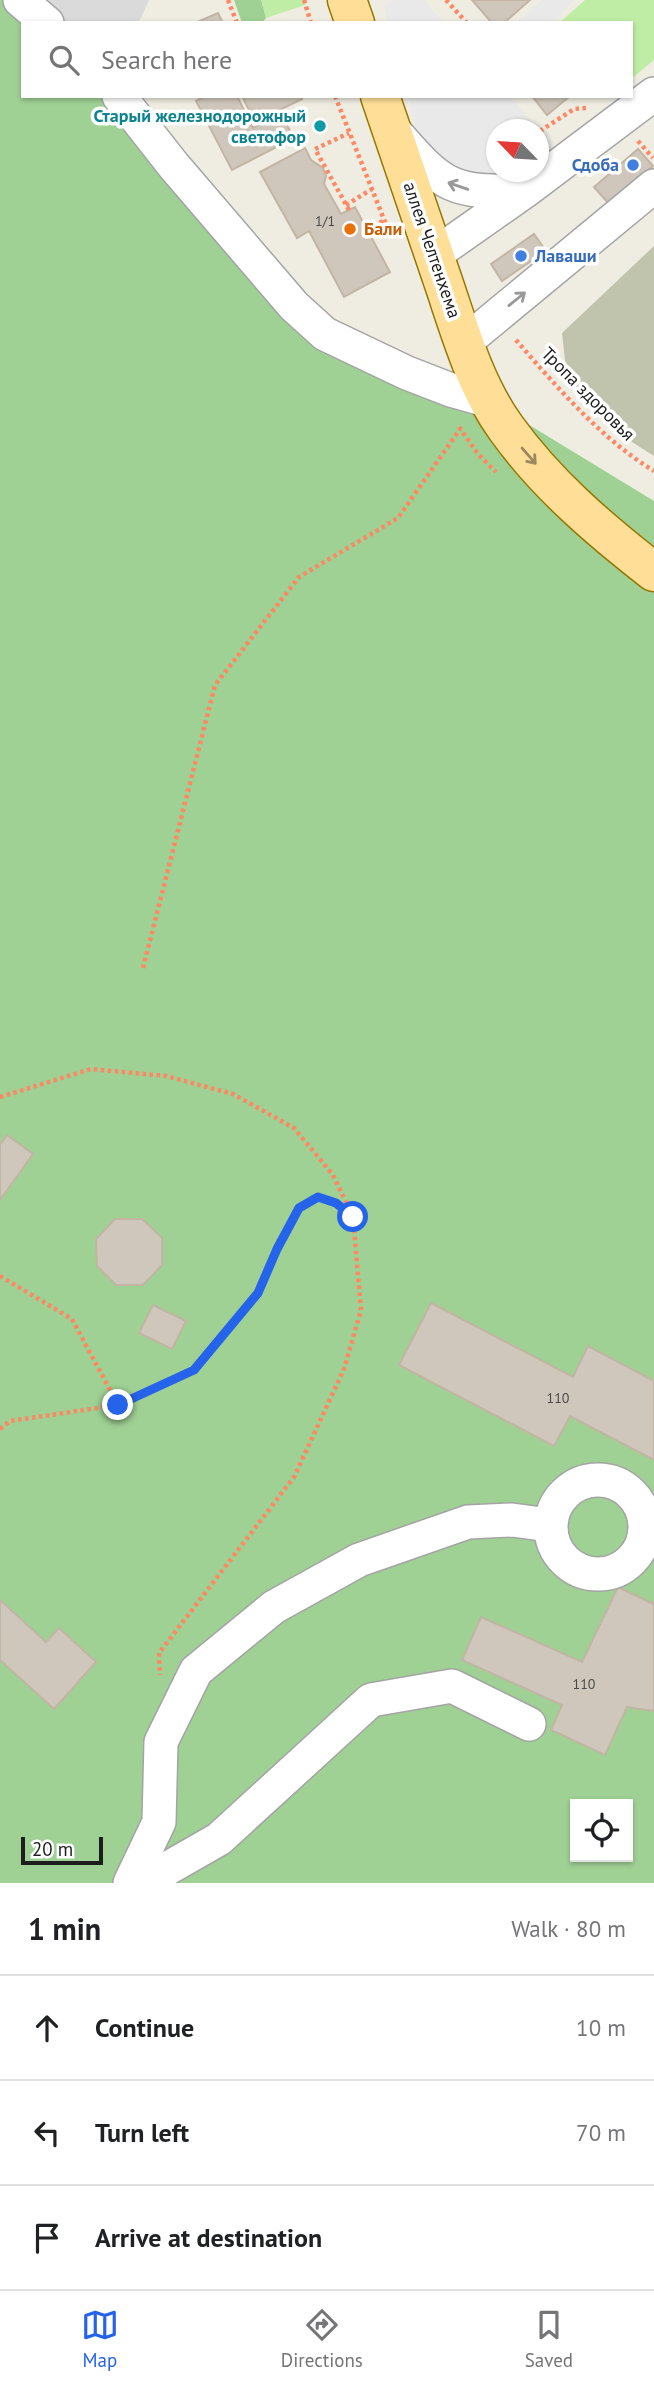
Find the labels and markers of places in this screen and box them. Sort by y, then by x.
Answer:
place label: Старый железнодорожный светофор [94,104,306,148]
marker: Старый железнодорожный светофор [312,118,328,134]
place label: Сдоба [572,153,619,176]
marker: Сдоба [625,157,641,173]
place label: Бали [364,217,402,240]
marker: Бали [342,221,358,237]
place label: Лаваши [534,244,597,267]
marker: Лаваши [513,248,529,264]

